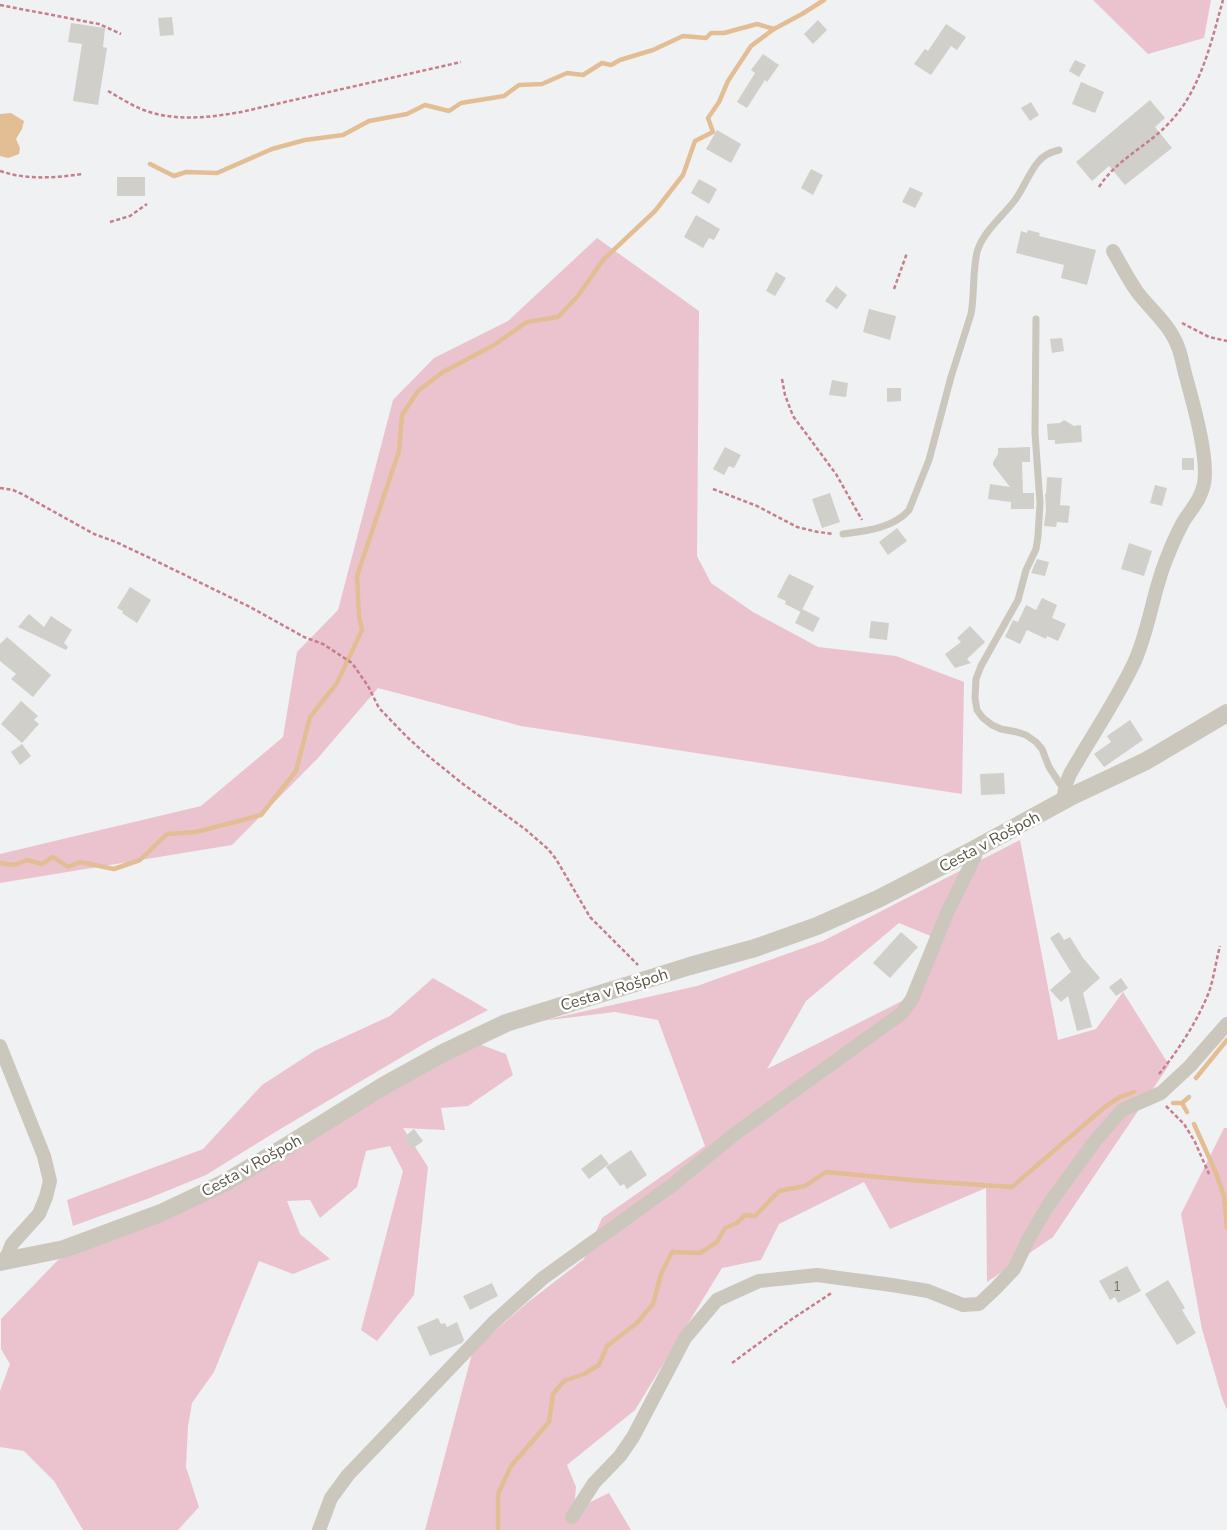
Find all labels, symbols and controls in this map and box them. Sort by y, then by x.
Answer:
street label: Cesta v Rošpoh [935,806,1044,878]
street label: Cesta v Rošpoh [558,963,671,1017]
street label: Cesta v Rošpoh [197,1129,305,1202]
house number: 1 [1113,1277,1121,1296]

